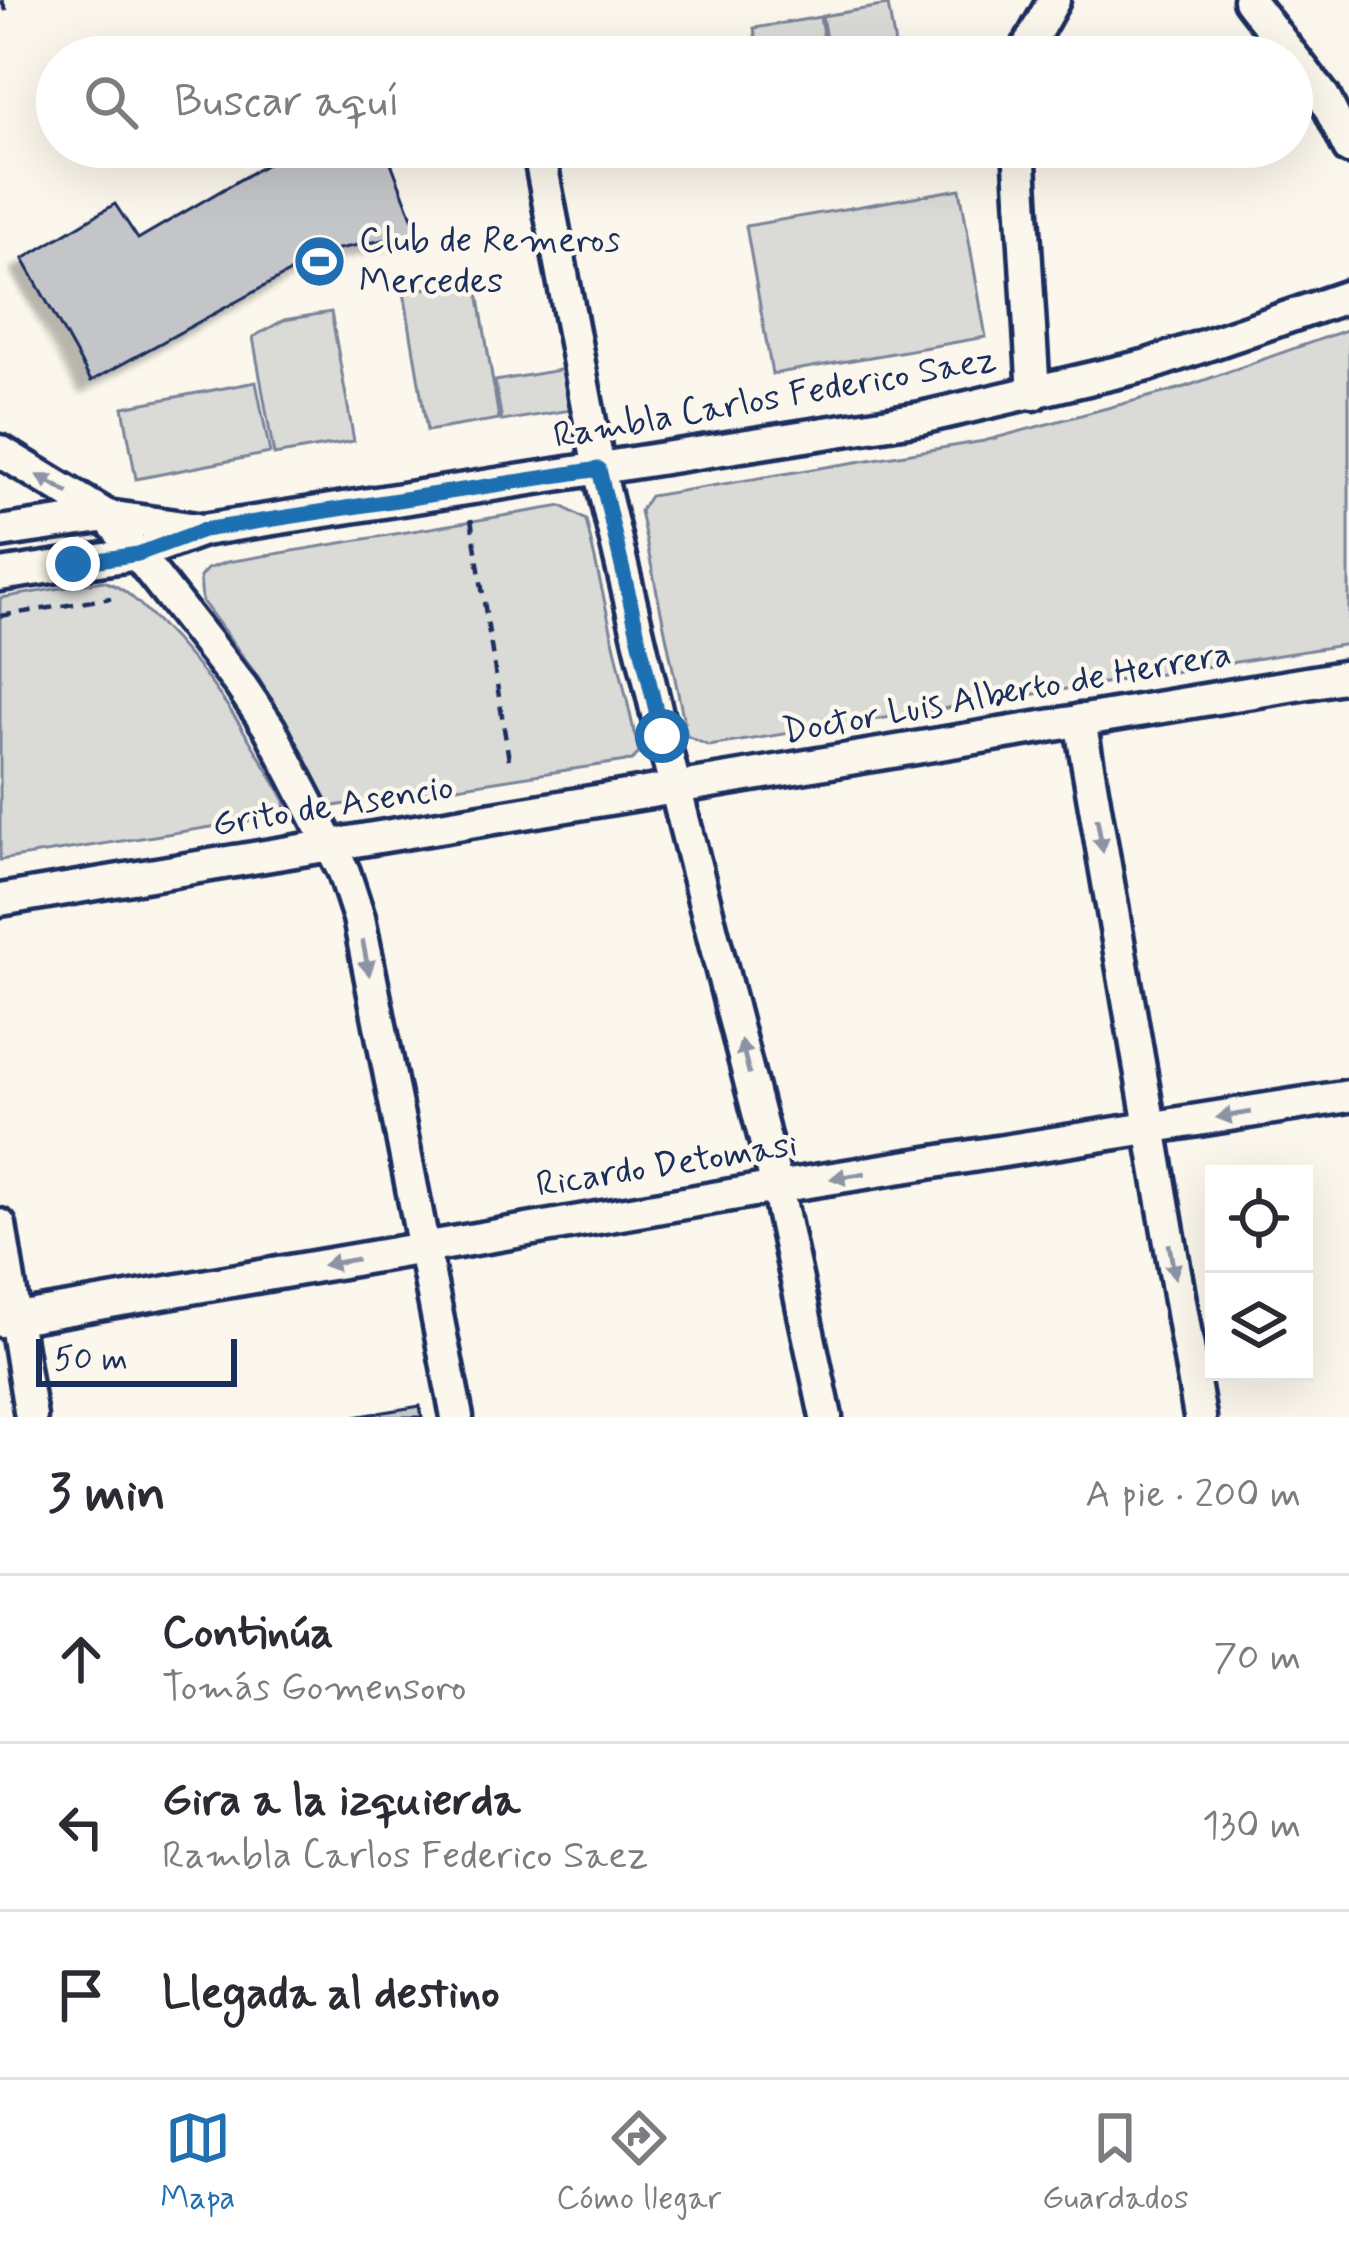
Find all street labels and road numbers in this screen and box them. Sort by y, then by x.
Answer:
street label: Rambla Carlos Federico Saez [550,337,1000,461]
street label: Doctor Luis Alberto de Herrera [779,631,1235,757]
street label: Grito de Asencio [209,765,457,849]
street label: Ricardo Detomasi [533,1122,801,1210]

